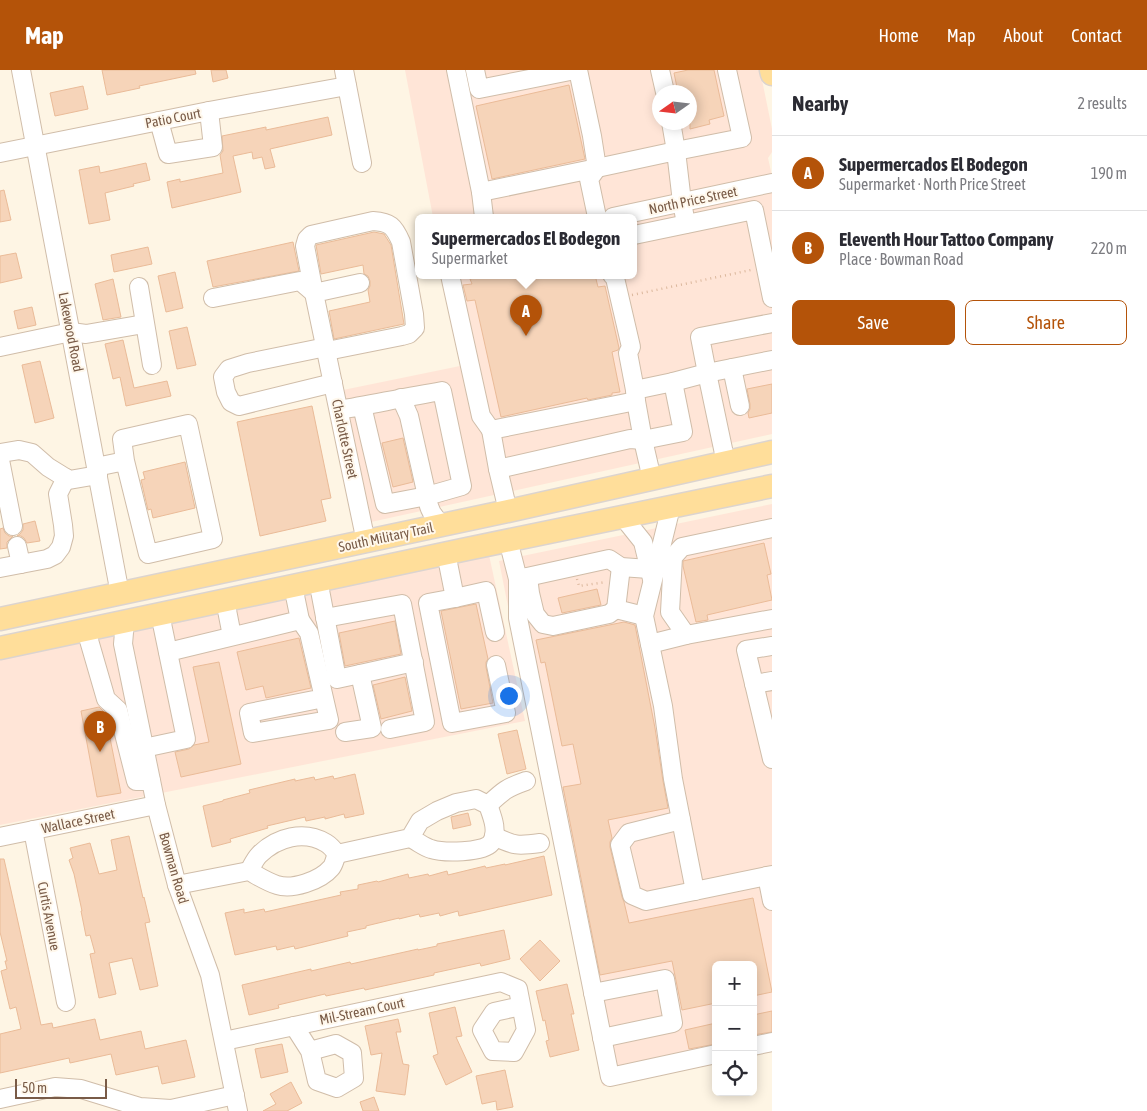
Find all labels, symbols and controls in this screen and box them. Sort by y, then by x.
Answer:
text: Map [25,22,64,49]
text: Home [879,25,919,46]
text: Map [947,25,976,46]
text: About [1004,25,1043,46]
text: Contact [1071,25,1122,46]
north arrow [652,85,697,130]
text: Nearby [792,91,848,115]
text: 2 results [1077,94,1127,112]
street label: Patio Court [144,105,202,131]
text: Supermercados El Bodegon [839,153,1028,175]
text: A [804,164,812,182]
text: 190 m [1091,164,1127,182]
text: Supermarket · North Price Street [839,175,1026,193]
street label: North Price Street [647,183,739,217]
popup [415,214,637,279]
text: Supermercados El Bodegon [432,227,620,249]
text: Eleventh Hour Tattoo Company [839,228,1054,250]
text: B [804,239,812,257]
text: 220 m [1091,239,1127,257]
text: Supermarket [432,249,508,267]
text: Place · Bowman Road [839,250,963,268]
street label: Lakewood Road [55,291,87,373]
pin: A [510,295,542,336]
button: Save [792,300,955,345]
button: Share [965,300,1127,345]
street label: Charlotte Street [329,398,361,480]
street label: South Military Trail [337,519,435,555]
your location [496,683,522,709]
pin: B [84,711,116,752]
street label: Wallace Street [40,805,116,837]
street label: Bowman Road [156,830,192,906]
street label: Curtis Avenue [34,880,64,952]
map controls [712,961,757,1096]
button: + [712,961,757,1006]
street label: Mil-Stream Court [318,994,406,1028]
button: − [712,1006,757,1051]
button: locate [712,1051,757,1096]
scale bar [15,1076,108,1099]
text: 50 m [22,1080,47,1096]

